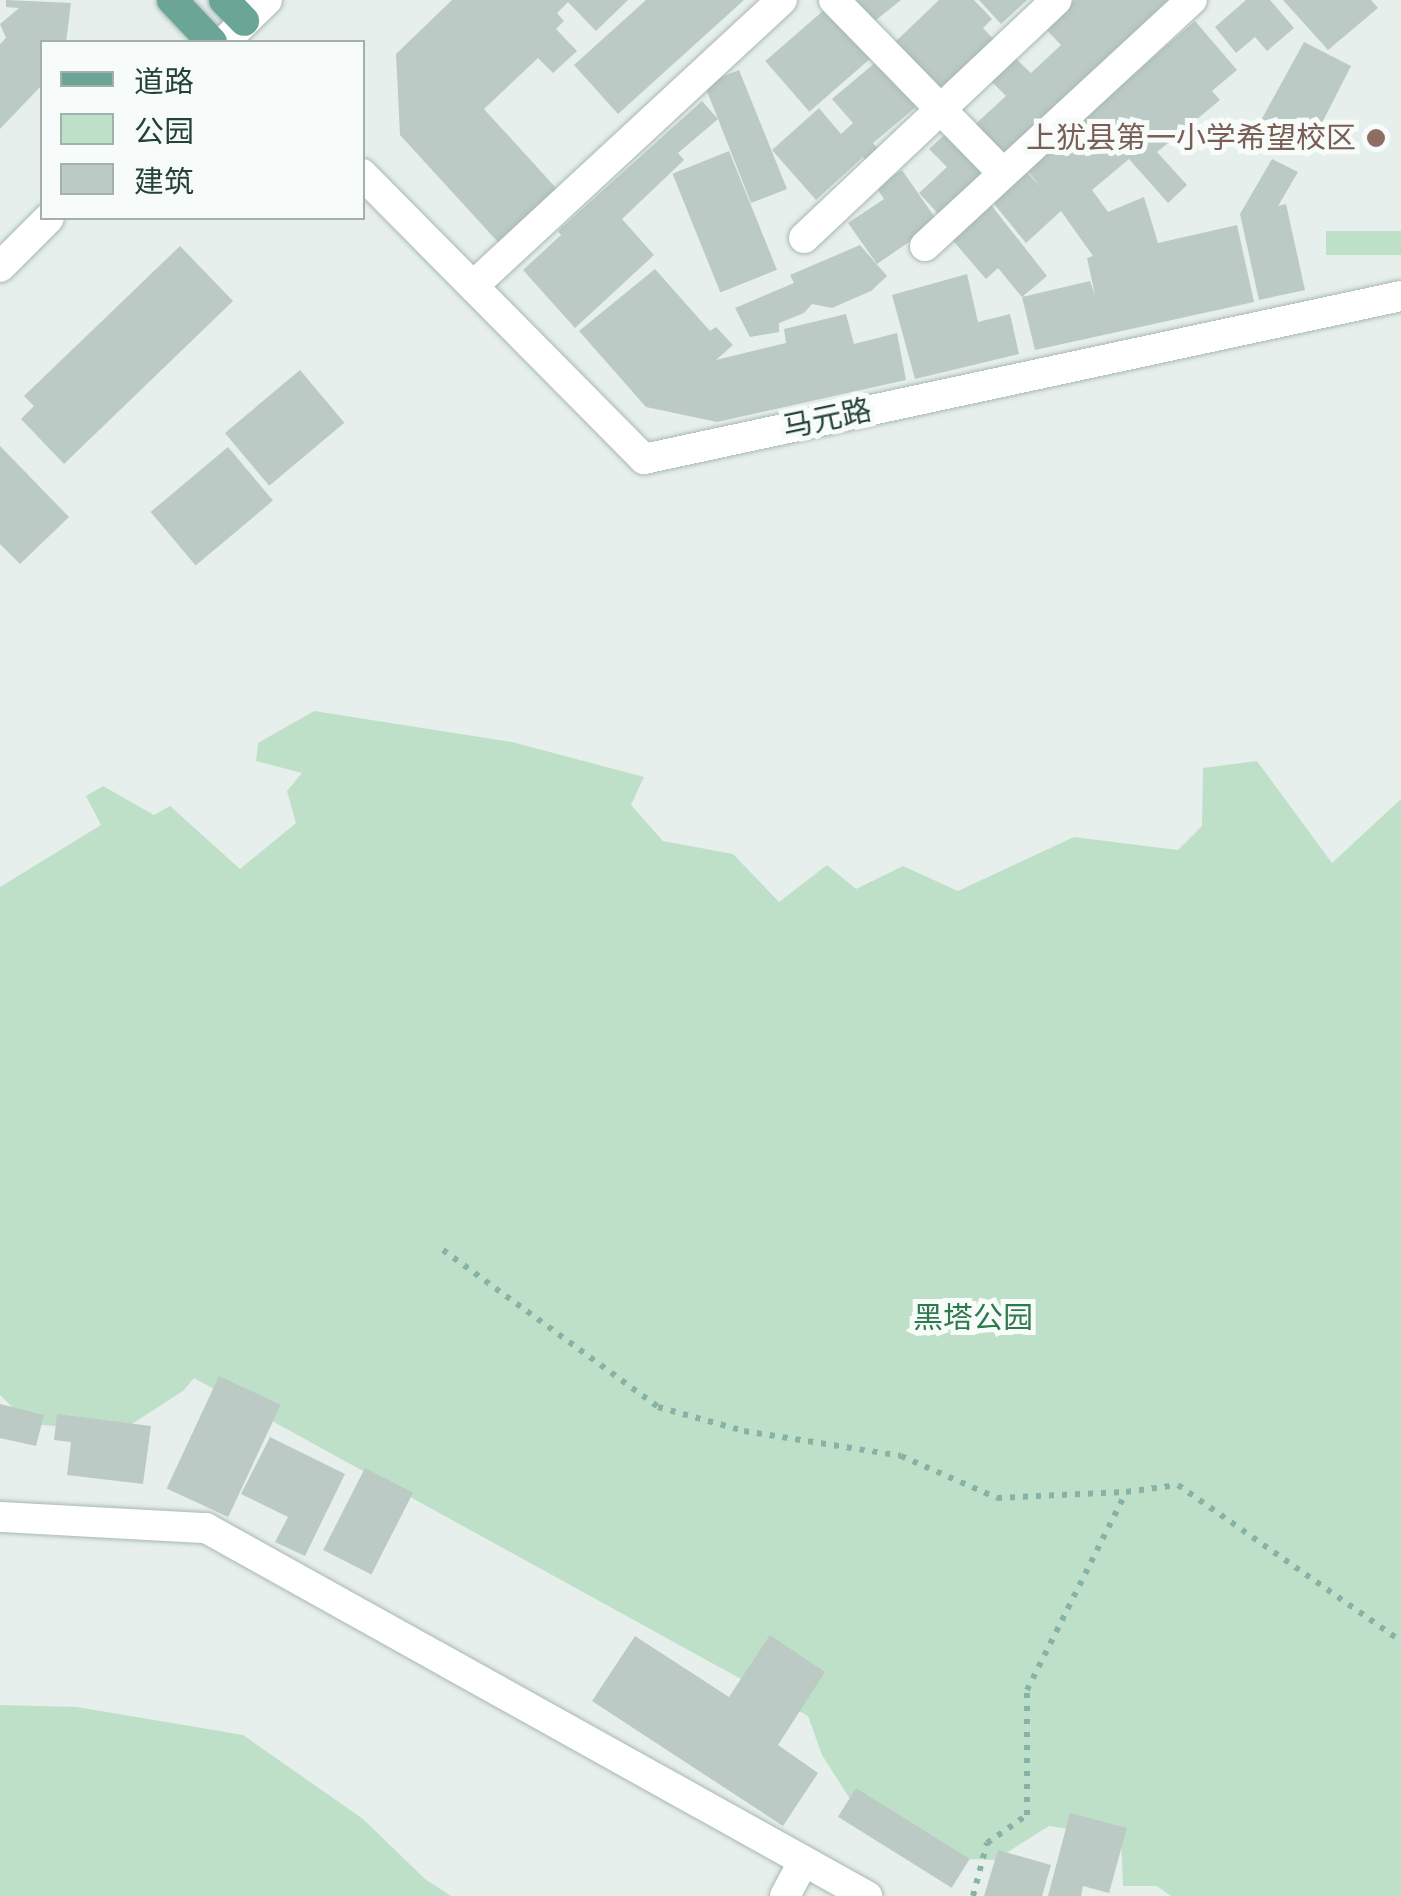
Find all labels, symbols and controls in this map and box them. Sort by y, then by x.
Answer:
legend [40,40,365,220]
text: 道路 [134,65,194,98]
text: 公园 [134,115,194,148]
place label: 上犹县第一小学希望校区 [1026,120,1356,156]
marker: 上犹县第一小学希望校区 [1365,127,1387,149]
text: 建筑 [134,165,194,198]
street label: 马元路 [779,392,875,446]
park label: 黑塔公园 [913,1300,1033,1336]

